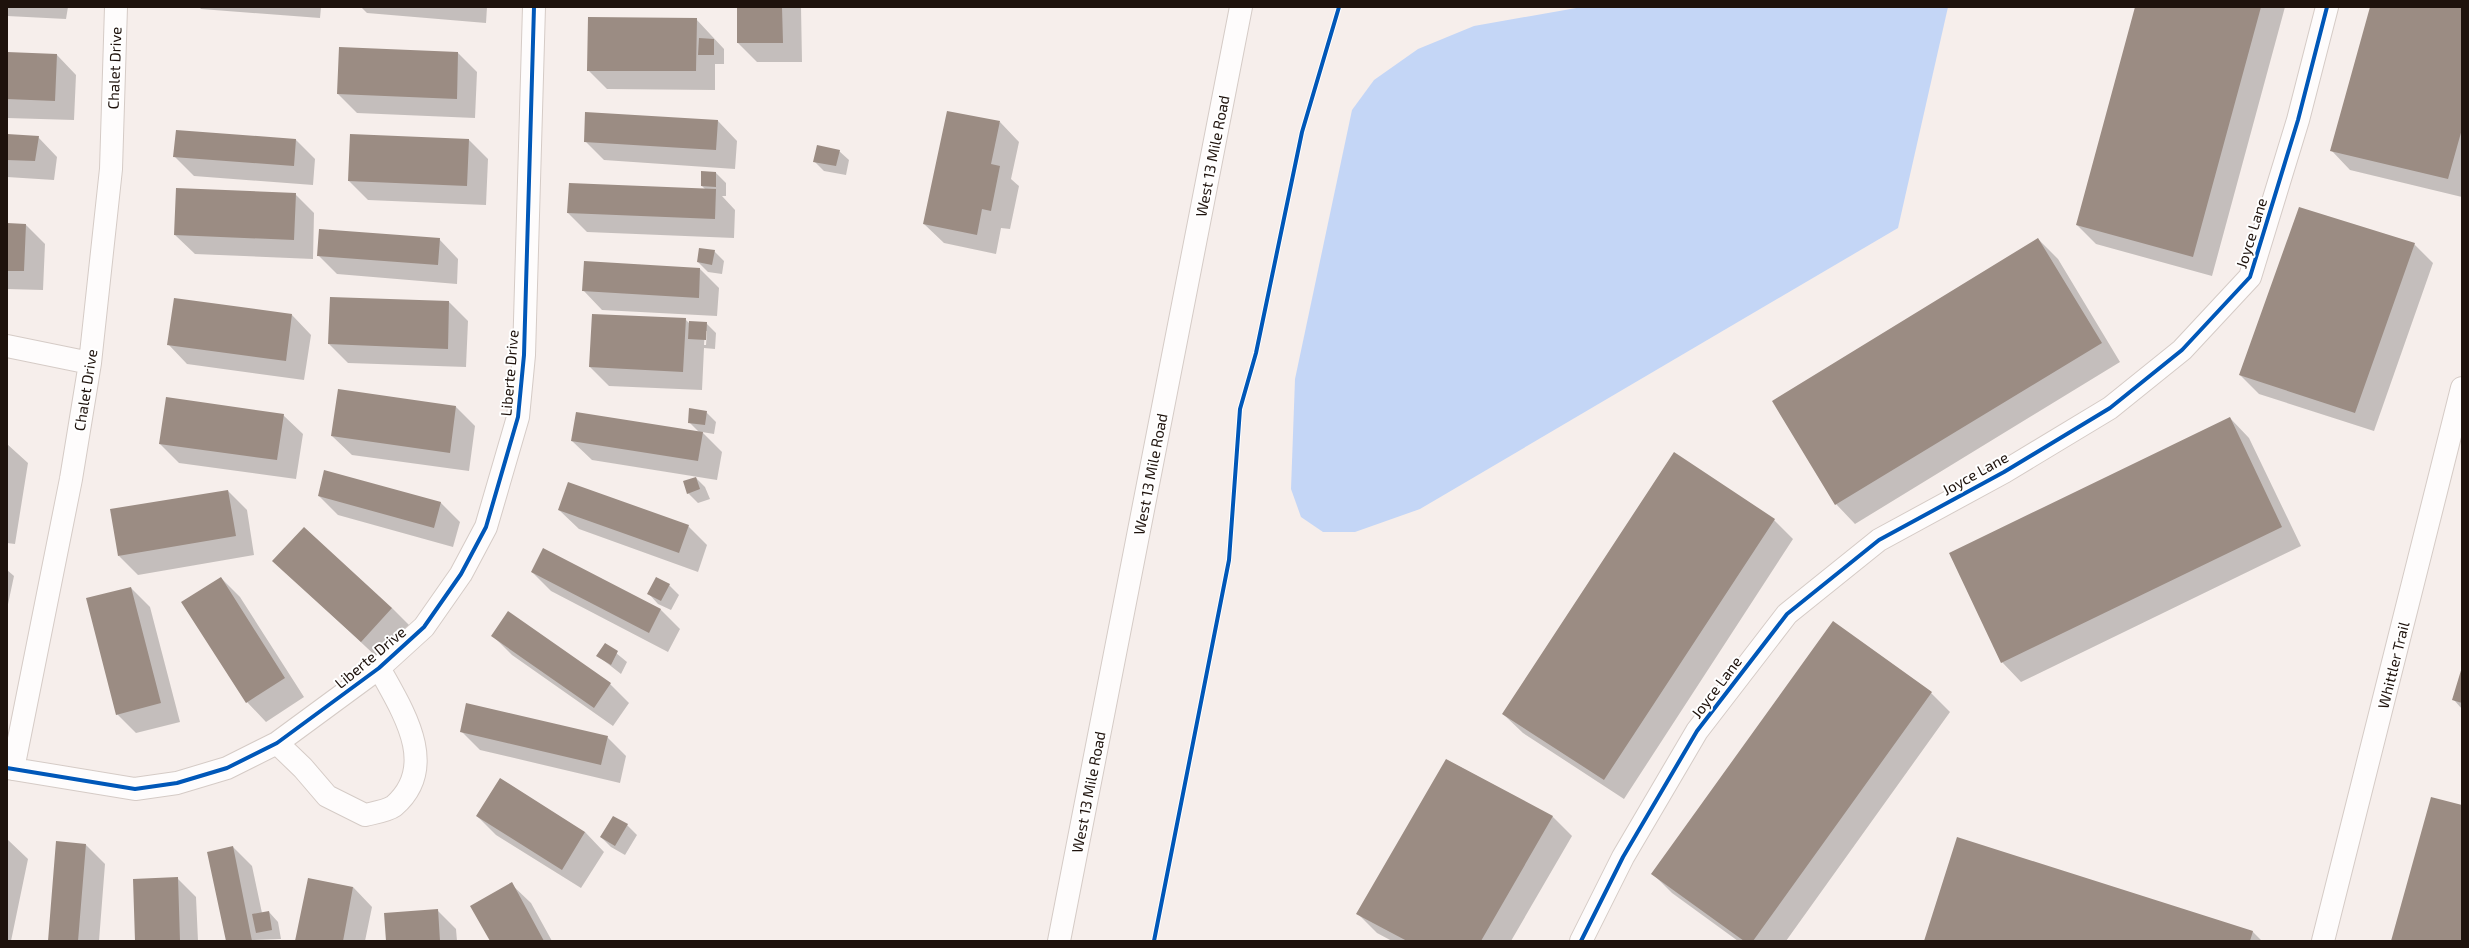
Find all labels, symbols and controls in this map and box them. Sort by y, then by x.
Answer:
street label: Chalet Drive [104,26,124,110]
street label: West 13 Mile Road [1191,94,1233,218]
street label: Joyce Lane [2232,196,2270,270]
street label: Liberte Drive [496,329,522,417]
street label: Chalet Drive [70,348,100,432]
street label: West 13 Mile Road [1129,412,1171,536]
street label: Joyce Lane [1939,448,2011,498]
street label: Whittler Trail [2373,619,2413,710]
street label: Liberte Drive [331,622,409,692]
street label: Joyce Lane [1687,653,1745,721]
street label: West 13 Mile Road [1067,730,1109,854]

